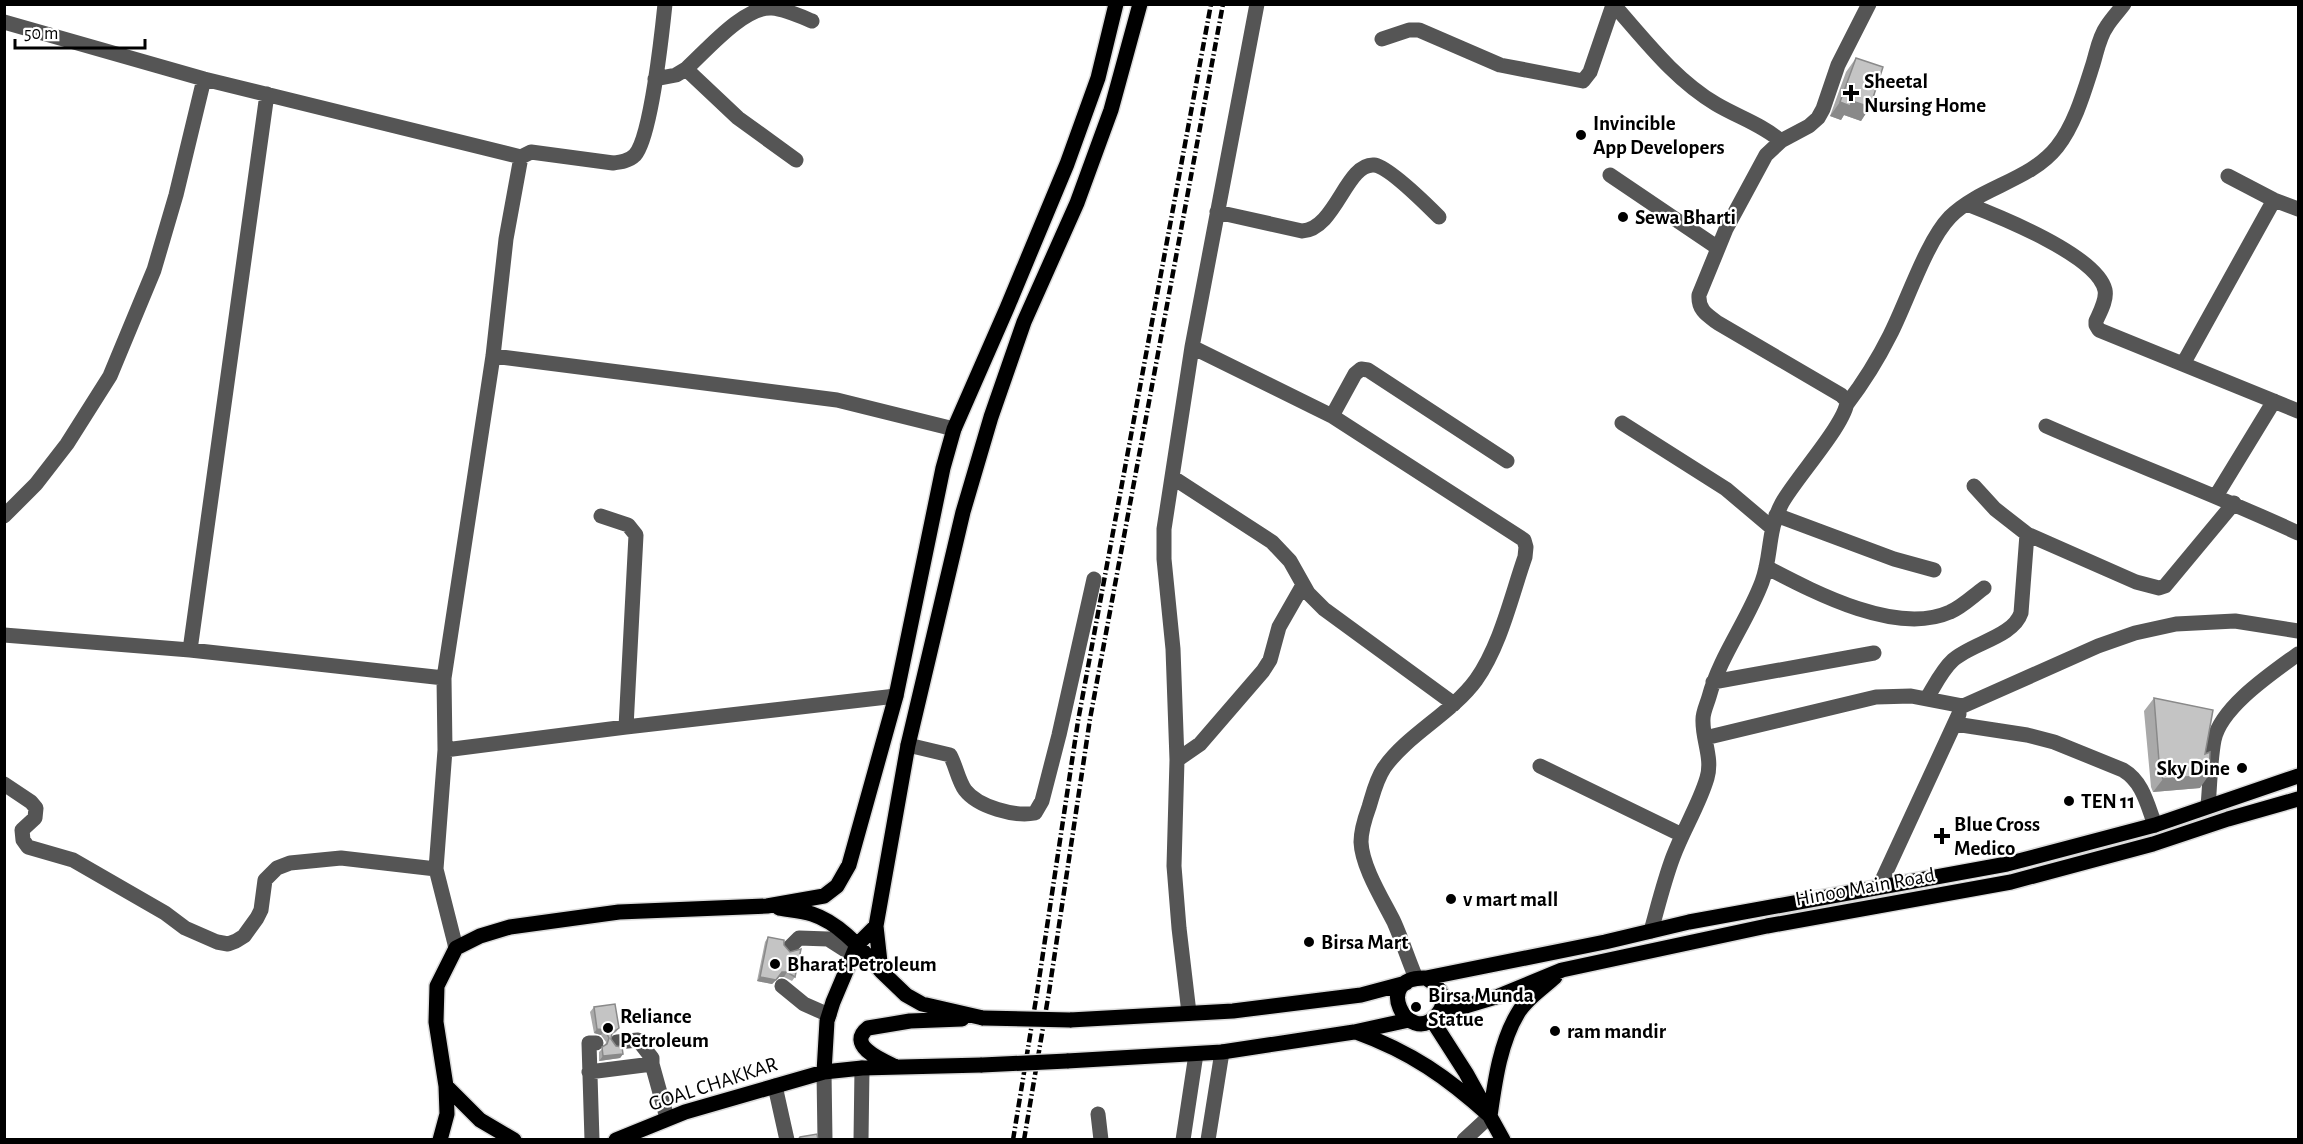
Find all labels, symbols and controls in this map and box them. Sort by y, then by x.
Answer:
scale bar [15,12,146,50]
text: 50 m [24,25,58,43]
place label: Sheetal Nursing Home [1864,71,1986,116]
marker: Sheetal Nursing Home [1842,84,1860,102]
place label: Invincible App Developers [1593,113,1725,158]
marker: Invincible App Developers [1574,128,1588,142]
place label: Sewa Bharti [1635,207,1736,228]
marker: Sewa Bharti [1616,210,1630,224]
place label: Sky Dine [2156,758,2230,779]
marker: Sky Dine [2235,761,2249,775]
place label: TEN 11 [2081,791,2135,812]
marker: TEN 11 [2062,794,2076,808]
place label: Blue Cross Medico [1954,814,2040,859]
marker: Blue Cross Medico [1935,829,1949,843]
street label: Hinoo Main Road [1793,864,1937,910]
place label: v mart mall [1463,889,1558,910]
marker: v mart mall [1444,892,1458,906]
place label: Birsa Mart [1321,932,1408,953]
marker: Birsa Mart [1302,935,1316,949]
place label: Bharat Petroleum [787,954,937,975]
marker: Bharat Petroleum [768,957,782,971]
place label: Birsa Munda Statue [1428,985,1534,1030]
marker: Birsa Munda Statue [1409,1000,1423,1014]
place label: Reliance Petroleum [620,1006,709,1051]
marker: Reliance Petroleum [601,1021,615,1035]
place label: ram mandir [1567,1021,1667,1042]
marker: ram mandir [1548,1024,1562,1038]
street label: GOAL CHAKKAR [646,1053,780,1115]

